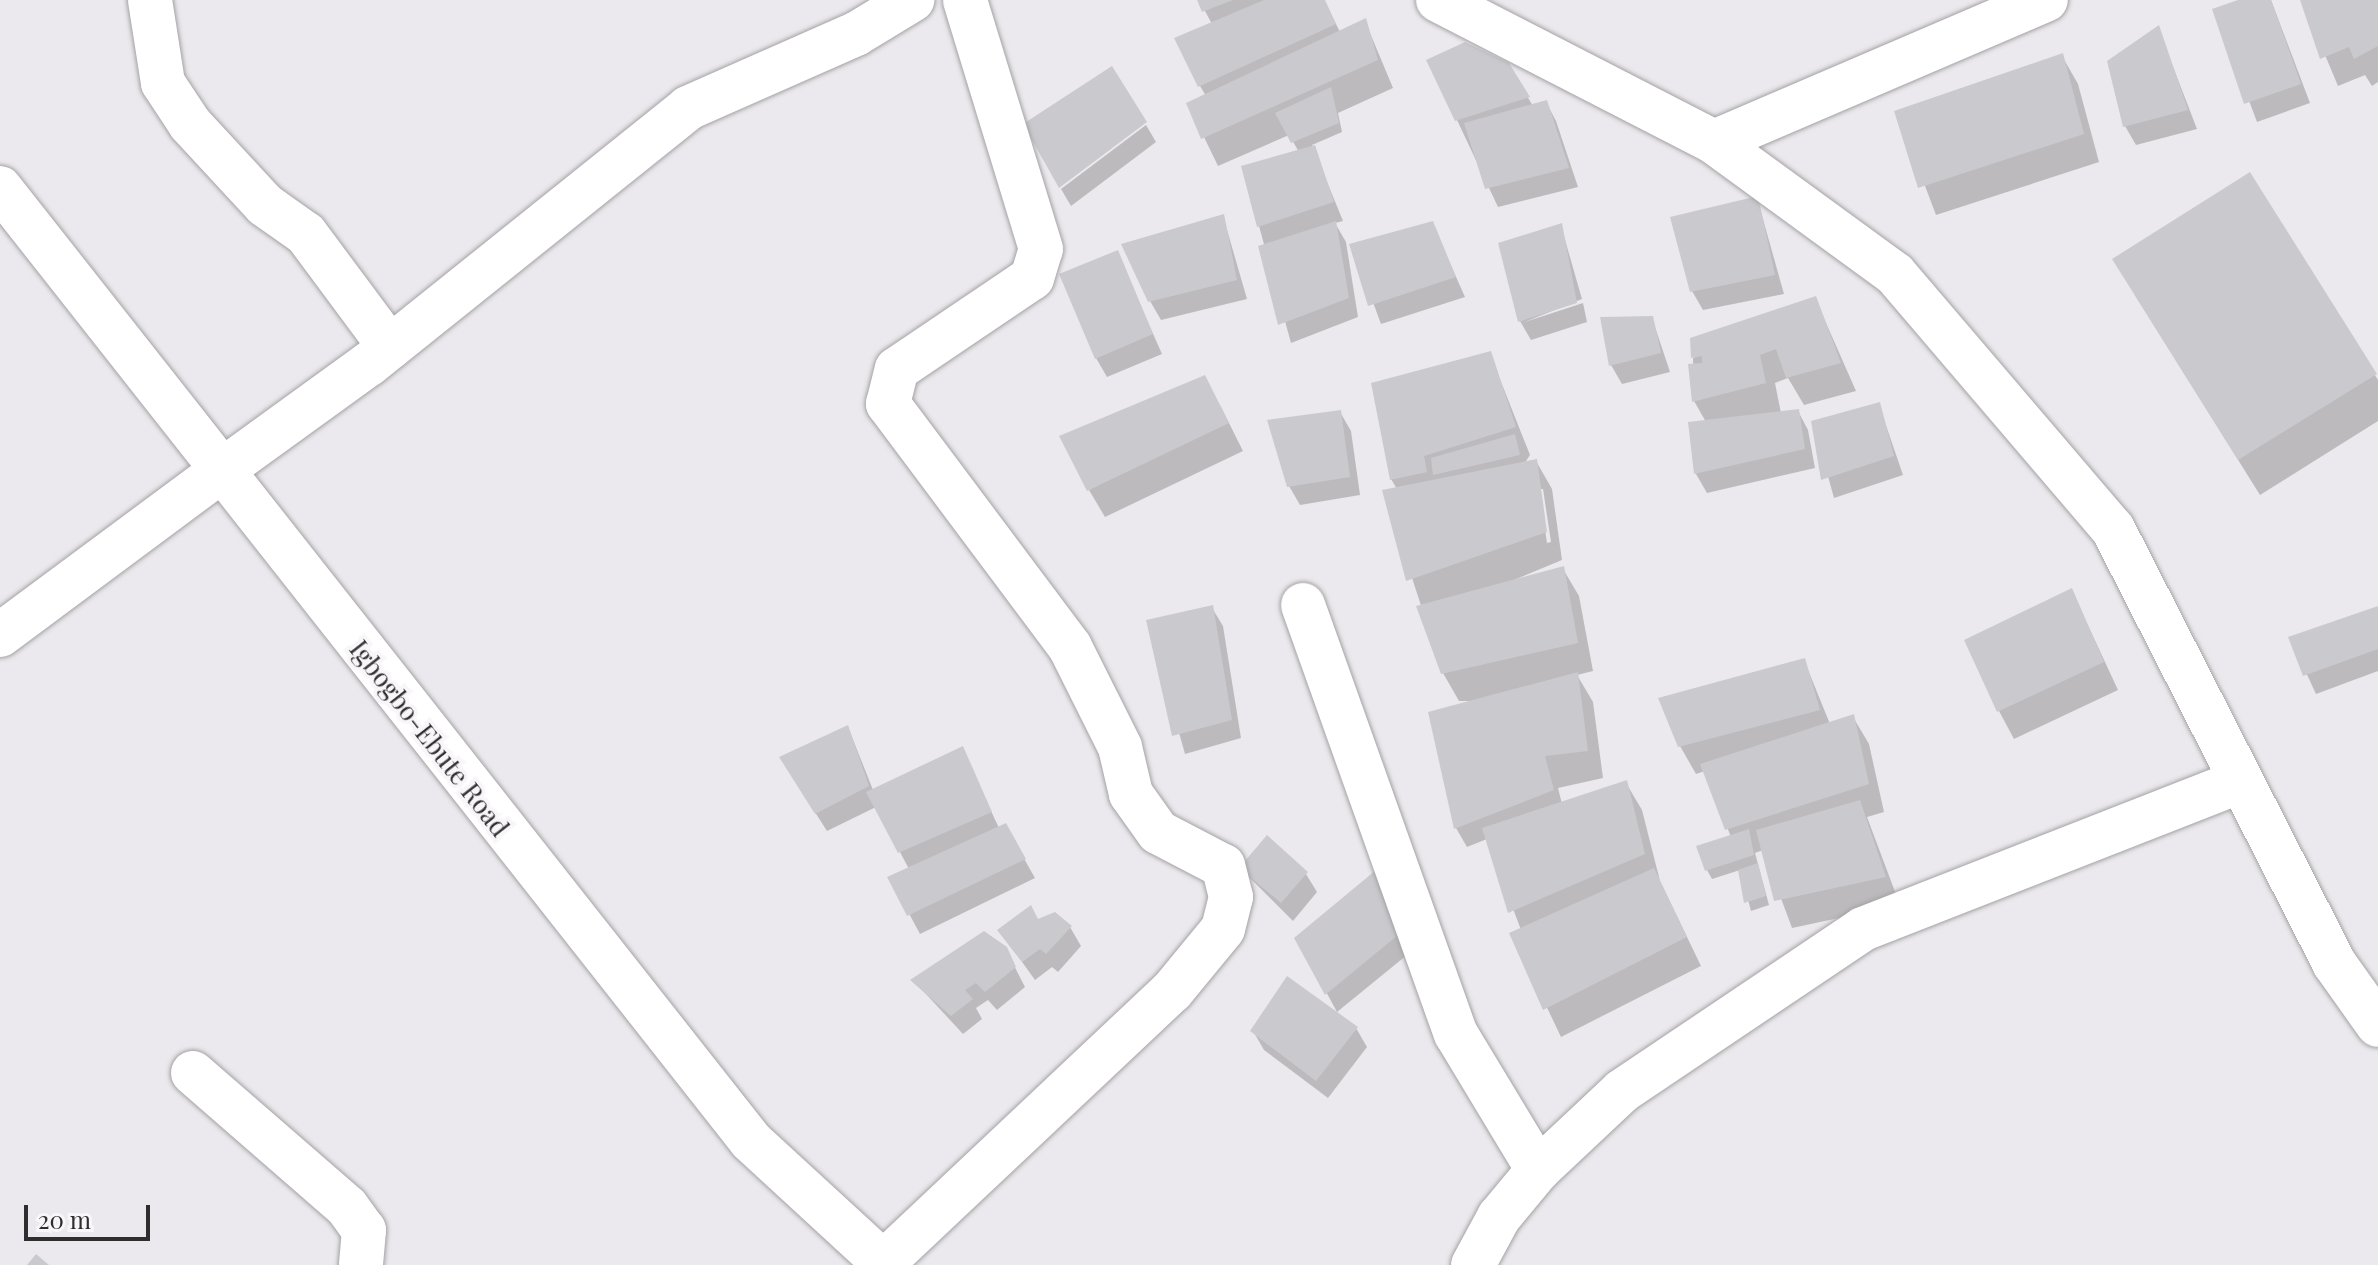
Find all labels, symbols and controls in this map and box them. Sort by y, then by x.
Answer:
street label: Igbogbo-Ebute Road [344,634,516,842]
scale bar [28,1189,154,1239]
text: 20 m [38,1203,91,1235]

